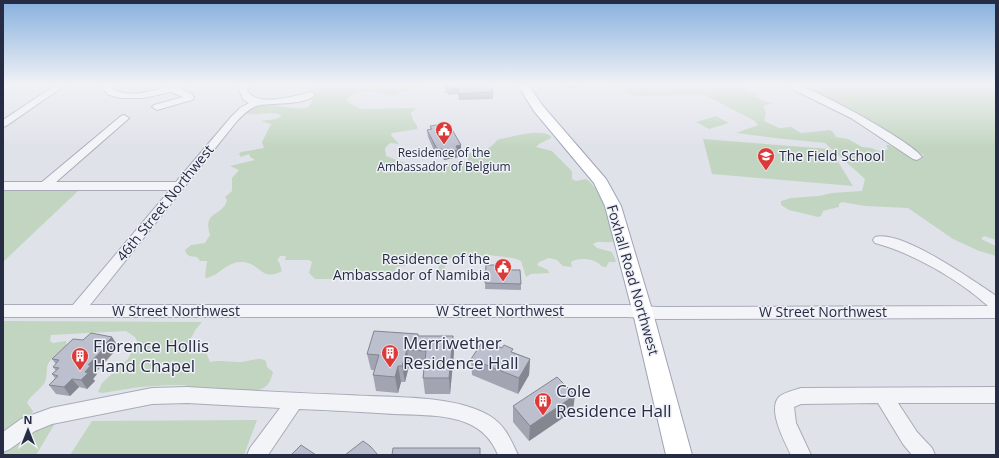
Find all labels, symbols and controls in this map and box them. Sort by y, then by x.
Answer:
public building icon: Residence of the Ambassador of Belgium [434,120,454,145]
street label: 46th Street Northwest [112,141,217,265]
place label: Residence of the Ambassador of Belgium [377,144,511,175]
school or university icon: The Field School [756,146,776,171]
place label: The Field School [779,146,885,165]
street label: Foxhall Road Northwest [603,202,664,357]
place label: Residence of the Ambassador of Namibia [333,249,490,284]
public building icon: Residence of the Ambassador of Namibia [493,257,513,282]
street label: W Street Northwest [112,301,240,320]
street label: W Street Northwest [436,301,564,320]
street label: W Street Northwest [759,302,887,321]
place label: Merriwether Residence Hall [403,331,518,374]
place label: Florence Hollis Hand Chapel [93,334,209,377]
building icon: Merriwether Residence Hall [380,343,400,368]
building icon: Florence Hollis Hand Chapel [70,346,90,371]
place label: Cole Residence Hall [556,379,671,422]
building icon: Cole Residence Hall [533,391,553,416]
north arrow [8,410,48,450]
text: N [24,412,32,427]

